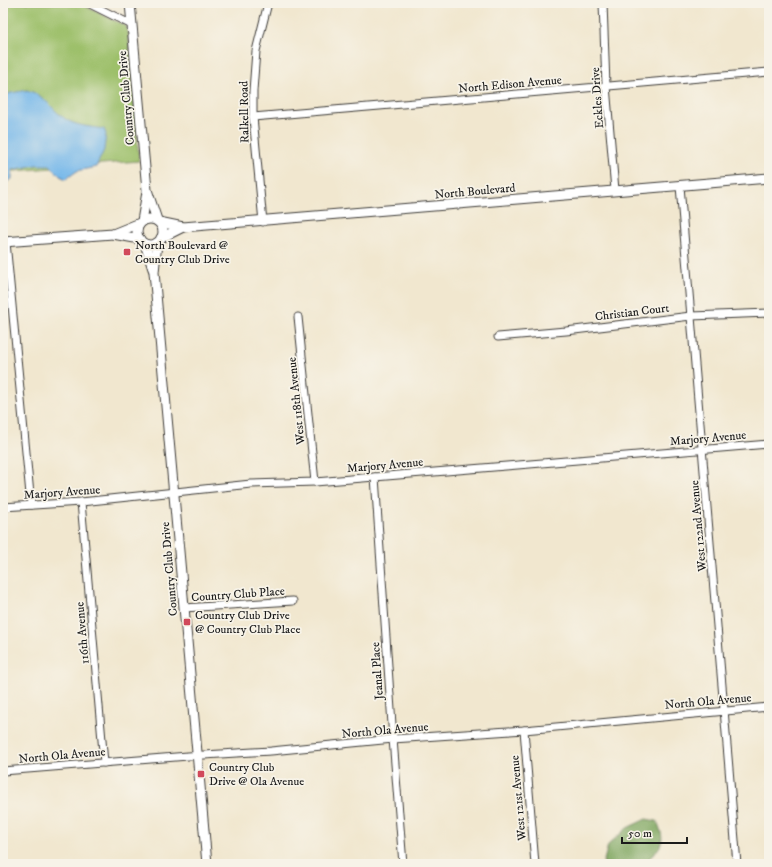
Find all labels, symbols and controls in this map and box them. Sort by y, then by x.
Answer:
street label: Country Club Drive [115,50,138,146]
street label: Eckles Drive [588,67,607,129]
street label: North Edison Avenue [458,73,562,96]
street label: Ralkell Road [236,81,253,143]
street label: North Boulevard [434,180,516,203]
place label: North Boulevard @ Country Club Drive [135,238,230,267]
marker: North Boulevard @ Country Club Drive [122,247,132,257]
street label: Christian Court [594,300,670,324]
street label: West 118th Avenue [284,356,309,446]
street label: Marjory Avenue [669,428,747,449]
street label: Marjory Avenue [346,455,424,476]
street label: West 122nd Avenue [687,480,710,573]
street label: Marjory Avenue [23,482,101,503]
street label: Country Club Drive [158,521,181,617]
street label: Country Club Place [191,584,285,605]
street label: 116th Avenue [72,601,93,665]
place label: Country Club Drive @ Country Club Place [195,608,300,637]
marker: Country Club Drive @ Country Club Place [182,617,192,627]
street label: Jeanal Place [368,642,387,701]
street label: North Ola Avenue [664,690,752,713]
street label: North Ola Avenue [341,719,429,742]
street label: North Ola Avenue [18,744,106,767]
street label: West 121st Avenue [507,755,530,842]
place label: Country Club Drive @ Ola Avenue [209,760,304,789]
marker: Country Club Drive @ Ola Avenue [196,769,206,779]
scale bar [622,819,687,845]
text: 50 m [628,826,652,841]

